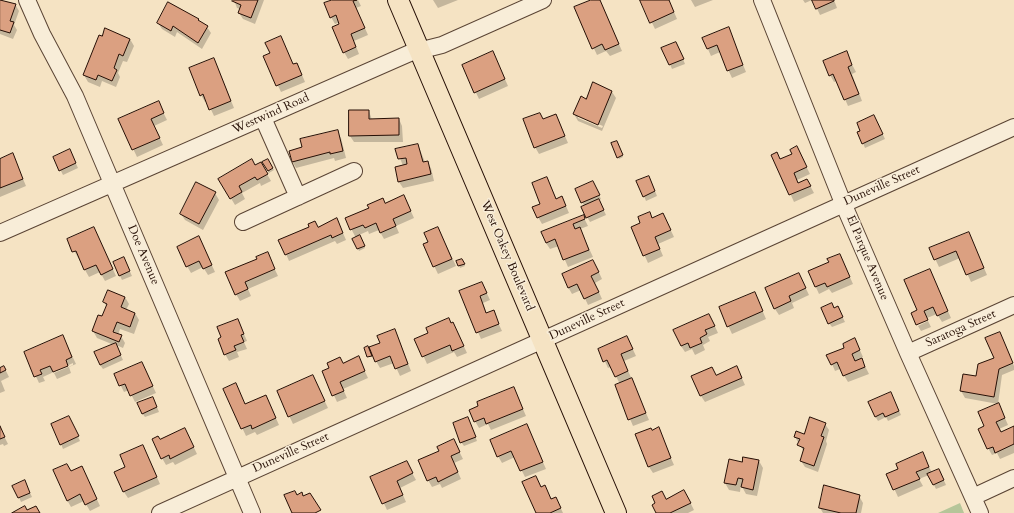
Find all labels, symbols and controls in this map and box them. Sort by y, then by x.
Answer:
street label: Westwind Road [230,91,312,137]
street label: Duneville Street [842,163,922,209]
street label: West Oakey Boulevard [477,199,537,313]
street label: El Parque Avenue [843,213,891,303]
street label: Doe Avenue [124,223,162,287]
street label: Duneville Street [547,296,627,344]
street label: Saratoga Street [924,307,998,351]
street label: Duneville Street [251,430,331,476]

